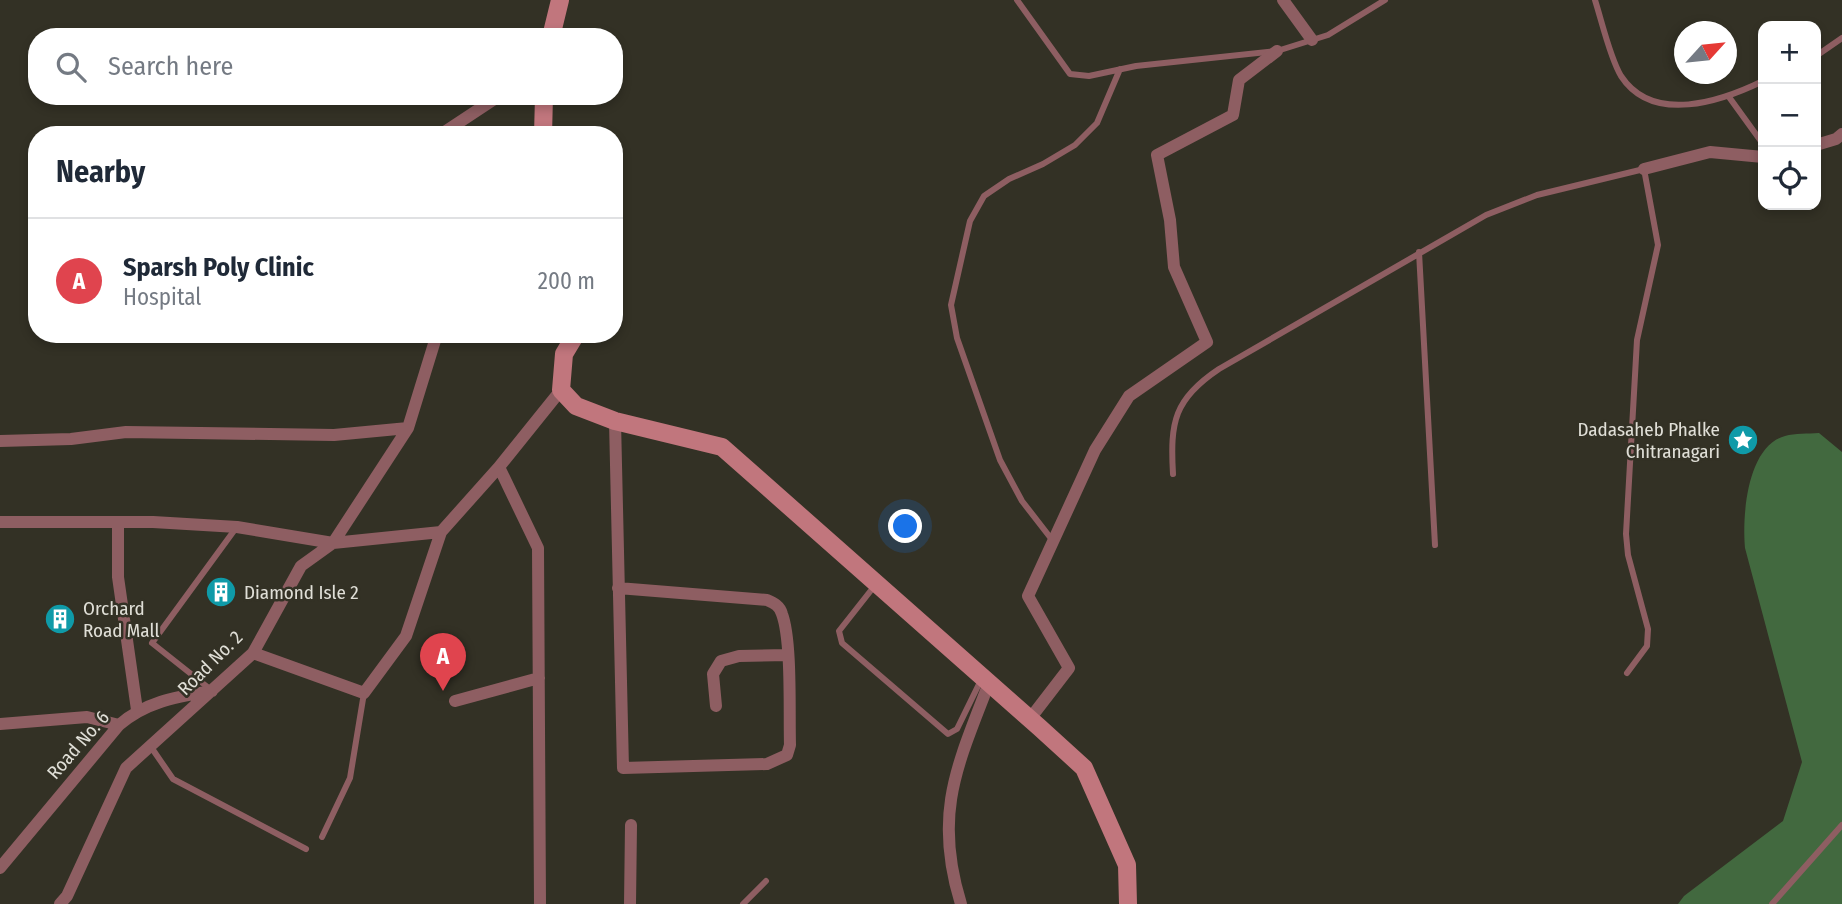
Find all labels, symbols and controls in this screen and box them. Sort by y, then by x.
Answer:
north arrow [1674,21,1737,84]
map controls [1758,21,1821,210]
button: + [1758,21,1821,84]
search box [28,28,623,105]
icon: search [52,48,90,86]
text: Search here [108,51,233,82]
button: − [1758,84,1821,147]
button: locate [1758,147,1821,210]
text: Nearby [56,154,145,190]
text: Sparsh Poly Clinic [123,252,314,283]
text: A [73,267,85,295]
text: 200 m [538,267,595,295]
text: Hospital [123,283,201,311]
place label: Dadasaheb Phalke Chitranagari [1577,418,1720,463]
place icon: Dadasaheb Phalke Chitranagari [1726,423,1760,457]
your location [888,509,922,543]
building icon: Diamond Isle 2 [204,575,238,609]
place label: Diamond Isle 2 [244,581,359,604]
place label: Orchard Road Mall [83,597,160,642]
building icon: Orchard Road Mall [43,602,77,636]
street label: Road No. 2 [173,626,247,700]
pin: A [420,633,466,691]
street label: Road No. 6 [42,706,114,784]

